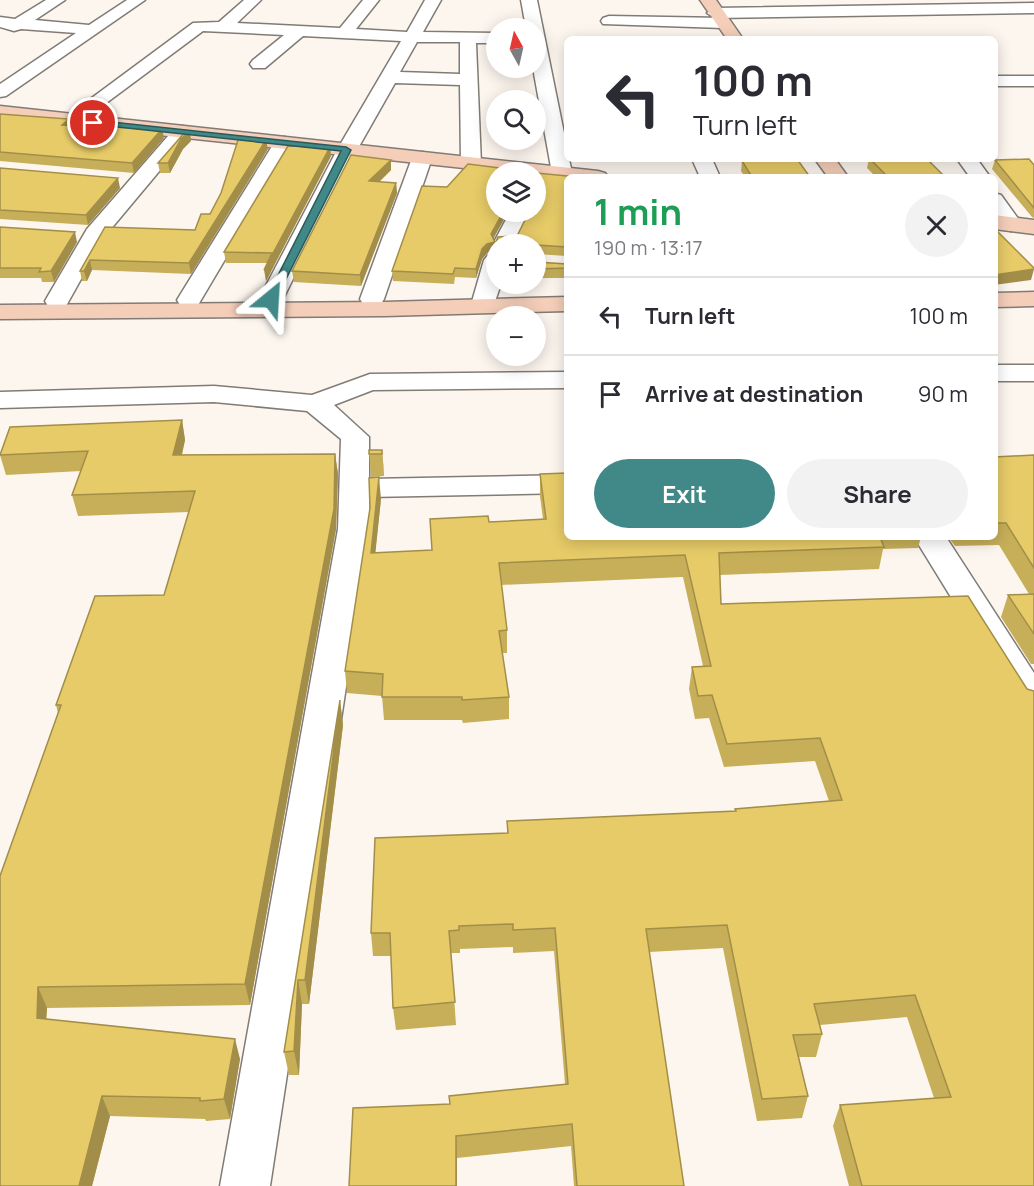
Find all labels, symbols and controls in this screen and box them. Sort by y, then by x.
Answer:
north arrow [486,18,546,78]
map controls [486,18,546,366]
text: 100 m [693,51,813,109]
icon: left [594,60,672,138]
button: search [486,90,546,150]
pin [67,97,118,148]
icon: arrive [76,106,109,139]
text: Turn left [693,106,797,143]
button: layers [486,162,546,222]
text: 1 min [594,187,682,236]
button: close [905,194,968,257]
button: + [486,234,546,294]
text: 190 m · 13:17 [594,234,703,261]
position arrow [239,267,303,331]
icon: left [594,300,627,333]
text: Turn left [645,301,735,331]
text: 100 m [910,301,968,331]
button: − [486,306,546,366]
icon: arrive [594,378,627,411]
text: Arrive at destination [645,379,863,409]
text: 90 m [918,379,968,409]
button: Exit [594,459,775,528]
button: Share [787,459,968,528]

